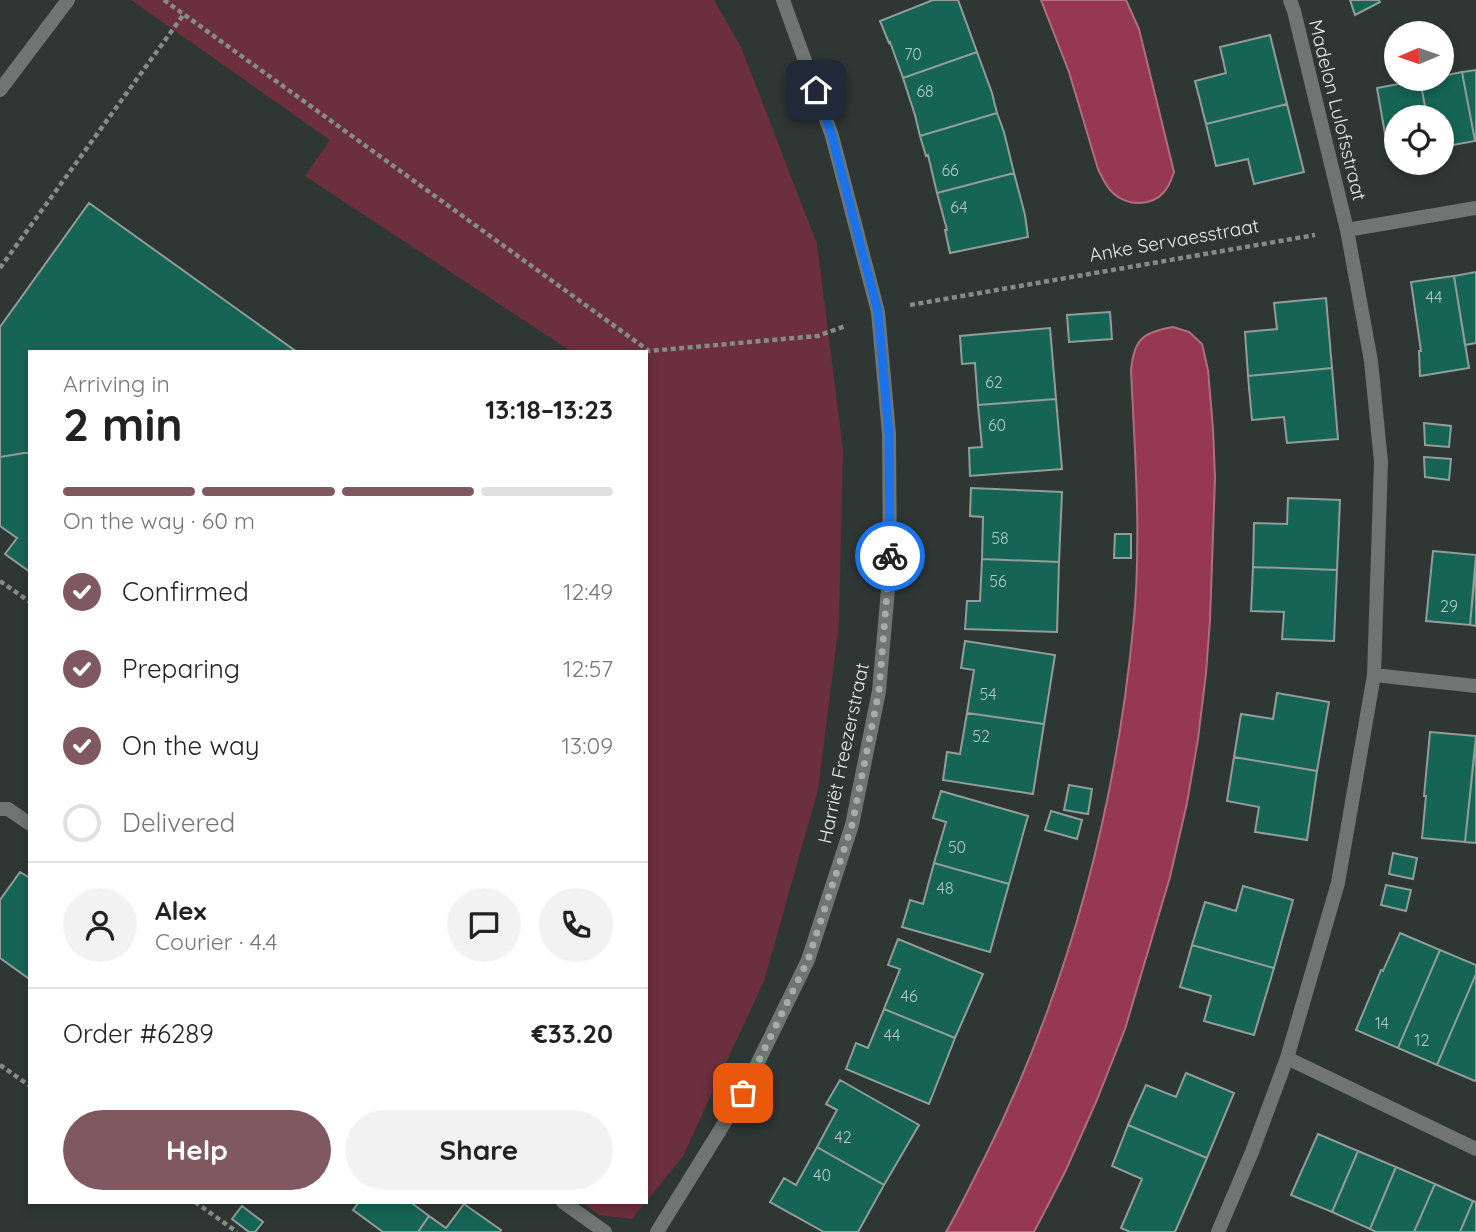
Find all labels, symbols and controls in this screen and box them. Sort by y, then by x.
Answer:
street label: Madelon Lulofsstraat [1304,17,1372,203]
north arrow [1384,21,1454,91]
map controls [1384,21,1454,175]
house number: 70 [904,44,922,64]
pin [786,60,846,120]
icon: home [797,71,835,109]
house number: 68 [916,81,934,101]
button: locate [1384,105,1454,175]
house number: 66 [941,160,959,180]
house number: 64 [950,197,968,217]
street label: Anke Servaesstraat [1087,213,1261,267]
house number: 44 [1426,287,1442,307]
text: Arriving in [63,369,170,398]
house number: 62 [985,372,1003,392]
text: 13:18–13:23 [485,393,613,426]
text: 2 min [63,395,183,453]
house number: 60 [988,415,1006,435]
text: On the way · 60 m [63,506,255,535]
courier [855,521,925,591]
house number: 58 [991,528,1009,548]
icon: bike [871,537,909,575]
house number: 56 [989,571,1007,591]
icon: check [63,573,101,611]
text: Confirmed [122,575,249,608]
text: 12:49 [563,577,613,606]
house number: 29 [1440,596,1458,616]
icon: check [63,650,101,688]
text: Preparing [122,652,240,685]
text: 12:57 [563,654,613,683]
street label: Harriët Freezerstraat [812,660,874,846]
house number: 54 [979,684,997,704]
house number: 52 [972,726,990,746]
icon: check [63,727,101,765]
text: On the way [122,729,260,762]
text: 13:09 [562,731,613,760]
text: Delivered [122,806,235,839]
house number: 50 [948,837,966,857]
house number: 48 [936,878,954,898]
button: person [63,888,137,962]
button: chat [447,888,521,962]
button: phone [539,888,613,962]
text: Alex [155,894,206,927]
text: Courier · 4.4 [155,927,277,956]
house number: 46 [900,986,918,1006]
house number: 14 [1375,1013,1389,1033]
text: Order #6289 [63,1017,214,1050]
text: €33.20 [532,1017,613,1050]
house number: 44 [884,1025,900,1045]
house number: 12 [1415,1030,1430,1050]
pin [713,1063,773,1123]
icon: bag [724,1074,762,1112]
button: Help [63,1110,331,1190]
button: Share [345,1110,613,1190]
house number: 42 [834,1127,852,1147]
house number: 40 [813,1165,831,1185]

